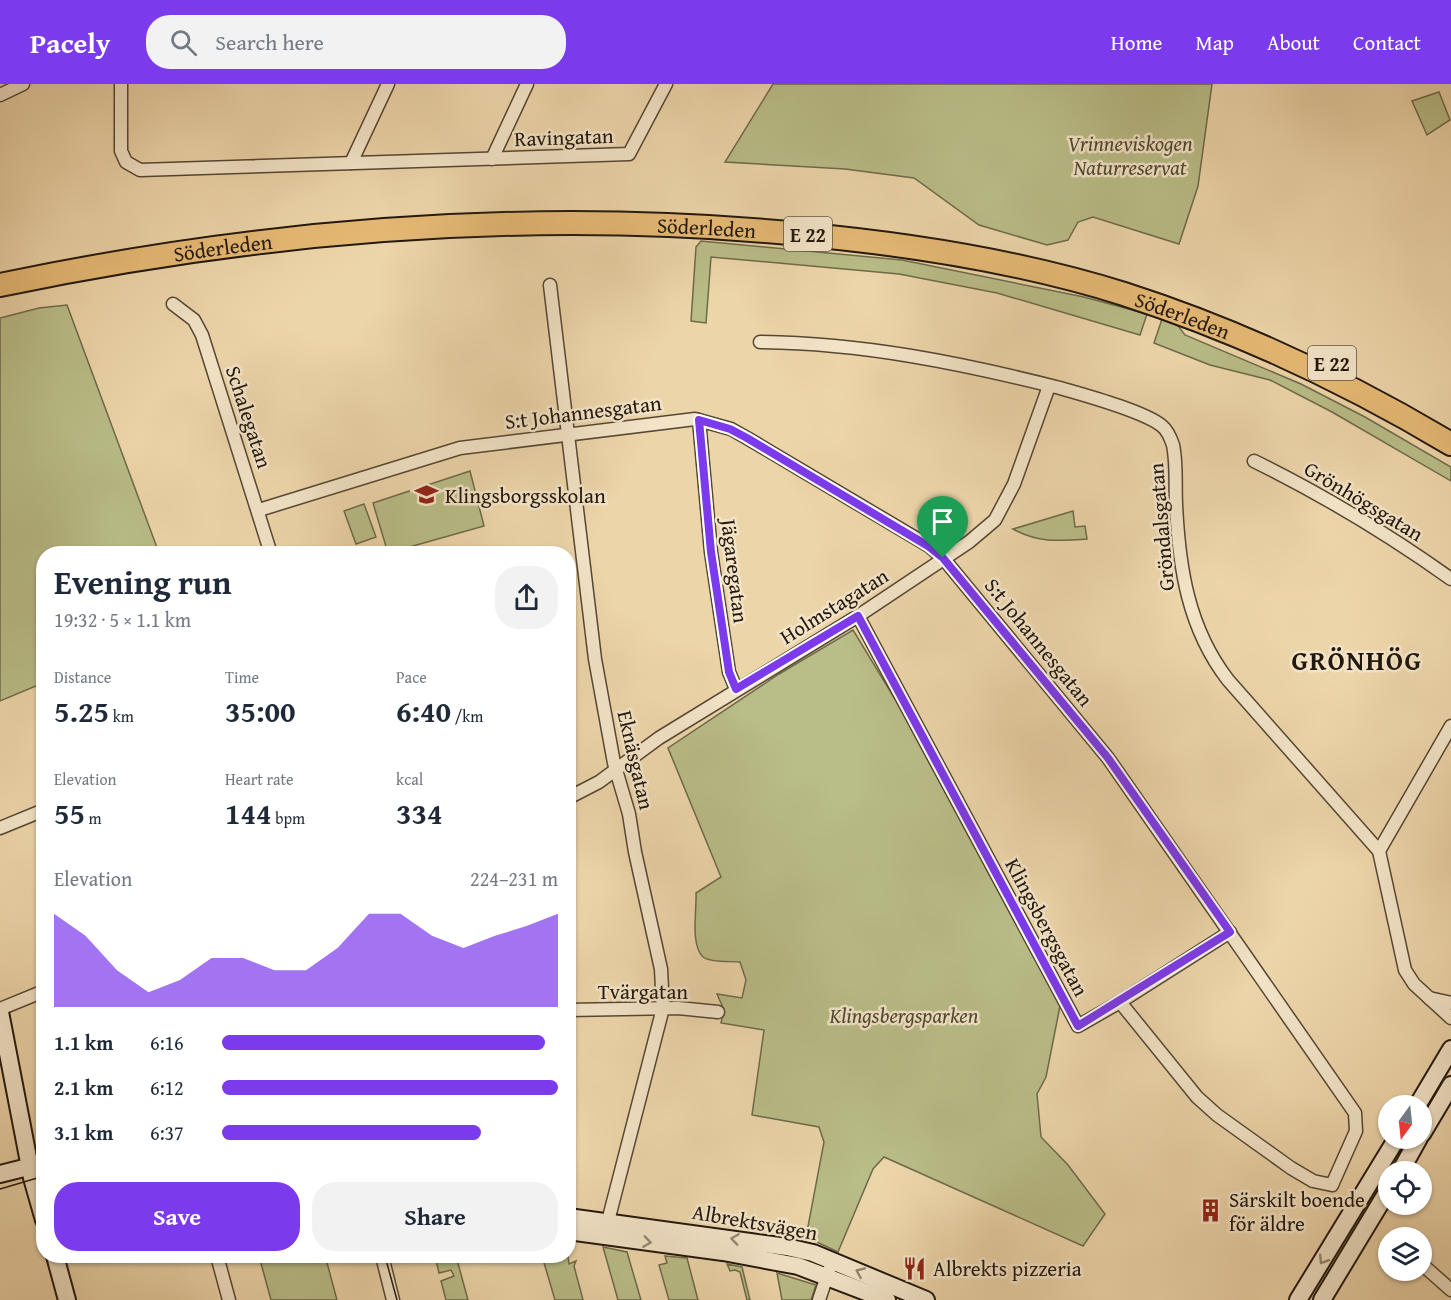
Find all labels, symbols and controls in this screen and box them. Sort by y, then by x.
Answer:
search box [146,15,566,69]
text: Pacely [30,22,110,63]
icon: search [167,26,200,59]
text: Search here [215,26,324,58]
text: Home [1111,27,1162,58]
text: Map [1195,27,1234,58]
text: About [1267,27,1320,58]
text: Contact [1353,27,1421,58]
street label: Ravingatan [514,120,614,154]
park label: Vrinneviskogen Naturreservat [1067,128,1193,183]
street label: Söderleden [656,209,758,246]
road number: E 22 [784,217,832,251]
street label: Söderleden [171,225,274,269]
street label: Söderleden [1131,283,1235,347]
road number: E 22 [1308,346,1356,380]
street label: Schalegatan [218,362,280,472]
street label: S:t Johannesgatan [503,387,663,437]
street label: Grönhögsgatan [1298,453,1430,549]
street label: Gröndalsgatan [1140,461,1182,592]
place label: Klingsborgsskolan [445,480,606,511]
school or university icon: Klingsborgsskolan [414,482,440,508]
pin [917,496,968,558]
icon: arrive [926,505,959,538]
street label: Jägaregatan [713,514,757,625]
text: Evening run [54,558,231,606]
street label: Holmstagatan [774,560,894,652]
button: share [495,566,558,629]
street label: S:t Johannesgatan [977,571,1101,713]
text: 19:32 · 5 × 1.1 km [54,605,191,634]
district label: GRÖNHÖG [1292,640,1422,680]
text: Distance [54,665,111,689]
text: Time [225,665,259,689]
text: Pace [396,665,427,689]
text: 5.25 [54,689,109,733]
text: 35:00 [225,689,296,733]
text: 6:40 [396,689,451,733]
text: km [109,704,134,728]
text: /km [451,704,483,728]
street label: Eknäsgatan [610,707,662,813]
text: Elevation [54,767,117,791]
text: Heart rate [225,767,294,791]
text: kcal [396,767,423,791]
text: 55 [54,791,85,835]
text: 144 [225,791,272,835]
text: 334 [396,791,443,835]
text: m [85,806,102,830]
text: bpm [272,806,305,830]
street label: Klingsbergsgatan [998,852,1097,1002]
text: Elevation [54,864,132,893]
text: 224–231 m [470,864,558,893]
street label: Tvärgatan [598,976,688,1007]
park label: Klingsbergsparken [829,1000,979,1031]
text: 1.1 km [54,1028,113,1057]
text: 6:16 [150,1028,184,1057]
text: 2.1 km [54,1073,113,1102]
text: 6:12 [150,1073,184,1102]
north arrow [1378,1095,1432,1149]
map controls [1378,1095,1432,1281]
text: 3.1 km [54,1118,113,1147]
text: 6:37 [150,1118,184,1147]
button: locate [1378,1161,1432,1215]
button: Save [54,1182,300,1251]
button: Share [312,1182,558,1251]
place label: Särskilt boende för äldre [1229,1184,1365,1239]
street label: Albrektsvägen [690,1196,820,1248]
building icon: Särskilt boende för äldre [1198,1198,1224,1224]
button: layers [1378,1227,1432,1281]
one-way arrow [730,1234,739,1246]
one-way arrow [643,1235,652,1248]
place label: Albrekts pizzeria [933,1253,1082,1284]
one-way arrow [1319,1254,1331,1264]
restaurant icon: Albrekts pizzeria [902,1255,928,1281]
one-way arrow [855,1267,866,1279]

